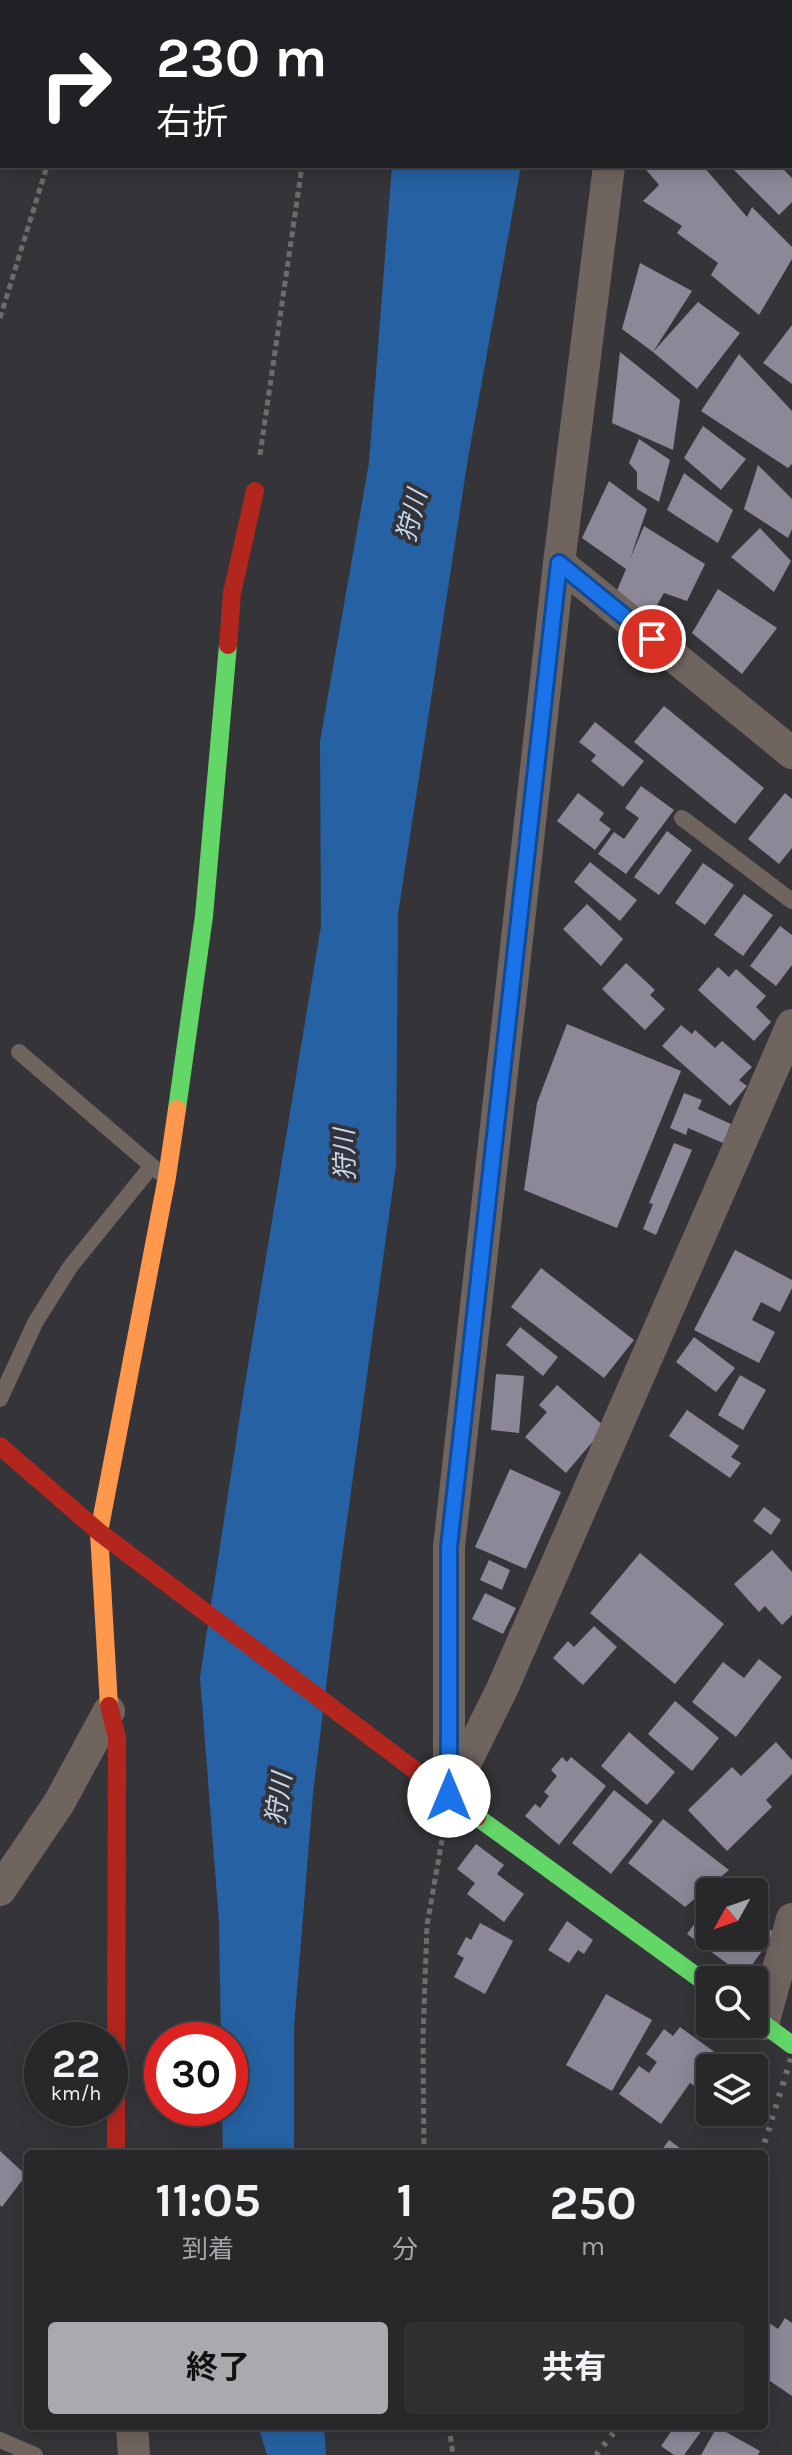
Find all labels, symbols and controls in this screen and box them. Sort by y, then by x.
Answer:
text: 230 m [156,25,327,90]
icon: right [24,32,128,136]
text: 右折 [156,101,228,143]
water label: 狩川 [391,484,434,545]
pin [618,605,686,673]
icon: arrive [630,617,674,661]
water label: 狩川 [329,1126,361,1181]
position arrow [407,1754,491,1838]
water label: 狩川 [260,1768,298,1827]
north arrow [696,1878,768,1950]
map controls [696,1878,768,2126]
button: search [696,1966,768,2038]
speed limit sign: 30 [144,2022,248,2126]
text: 22 [52,2040,100,2087]
button: layers [696,2054,768,2126]
text: km/h [51,2082,101,2105]
text: 11:05 [155,2172,261,2228]
text: 1 [396,2172,414,2228]
text: 250 [549,2175,637,2231]
text: m [581,2231,605,2262]
text: 到着 [182,2234,234,2265]
text: 分 [392,2234,418,2265]
button: 終了 [48,2322,388,2414]
button: 共有 [404,2322,744,2414]

